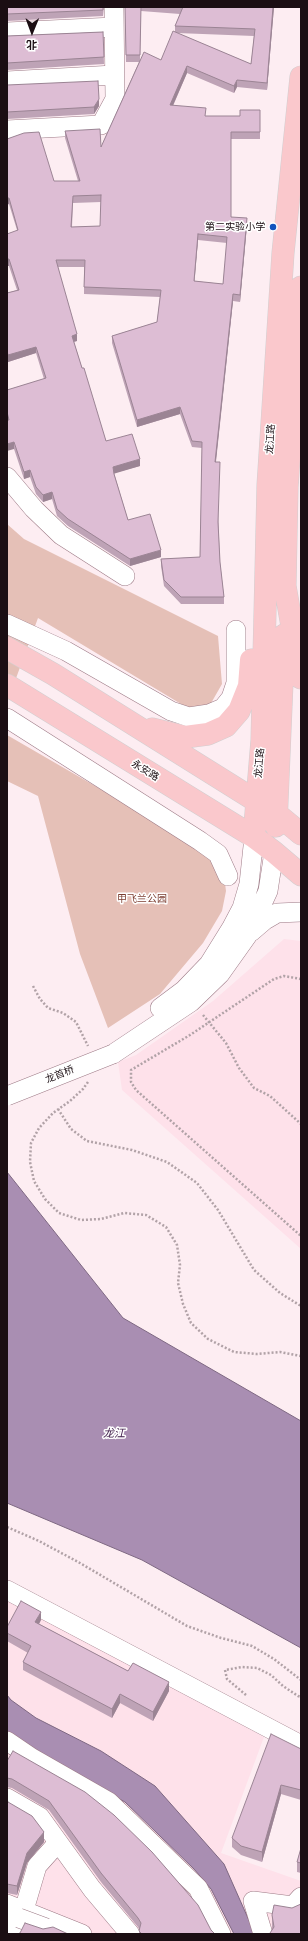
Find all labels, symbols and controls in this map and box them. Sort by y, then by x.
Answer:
north arrow [12,12,52,52]
text: 北 [26,38,37,51]
place label: 第二实验小学 [205,221,265,233]
marker: 第二实验小学 [268,222,278,232]
street label: 龙江路 [264,424,278,454]
street label: 龙江路 [253,748,267,778]
street label: 永安路 [129,758,161,784]
park label: 甲飞兰公园 [117,893,167,905]
street label: 龙首桥 [44,1064,76,1086]
water label: 龙江 [103,1427,125,1441]

